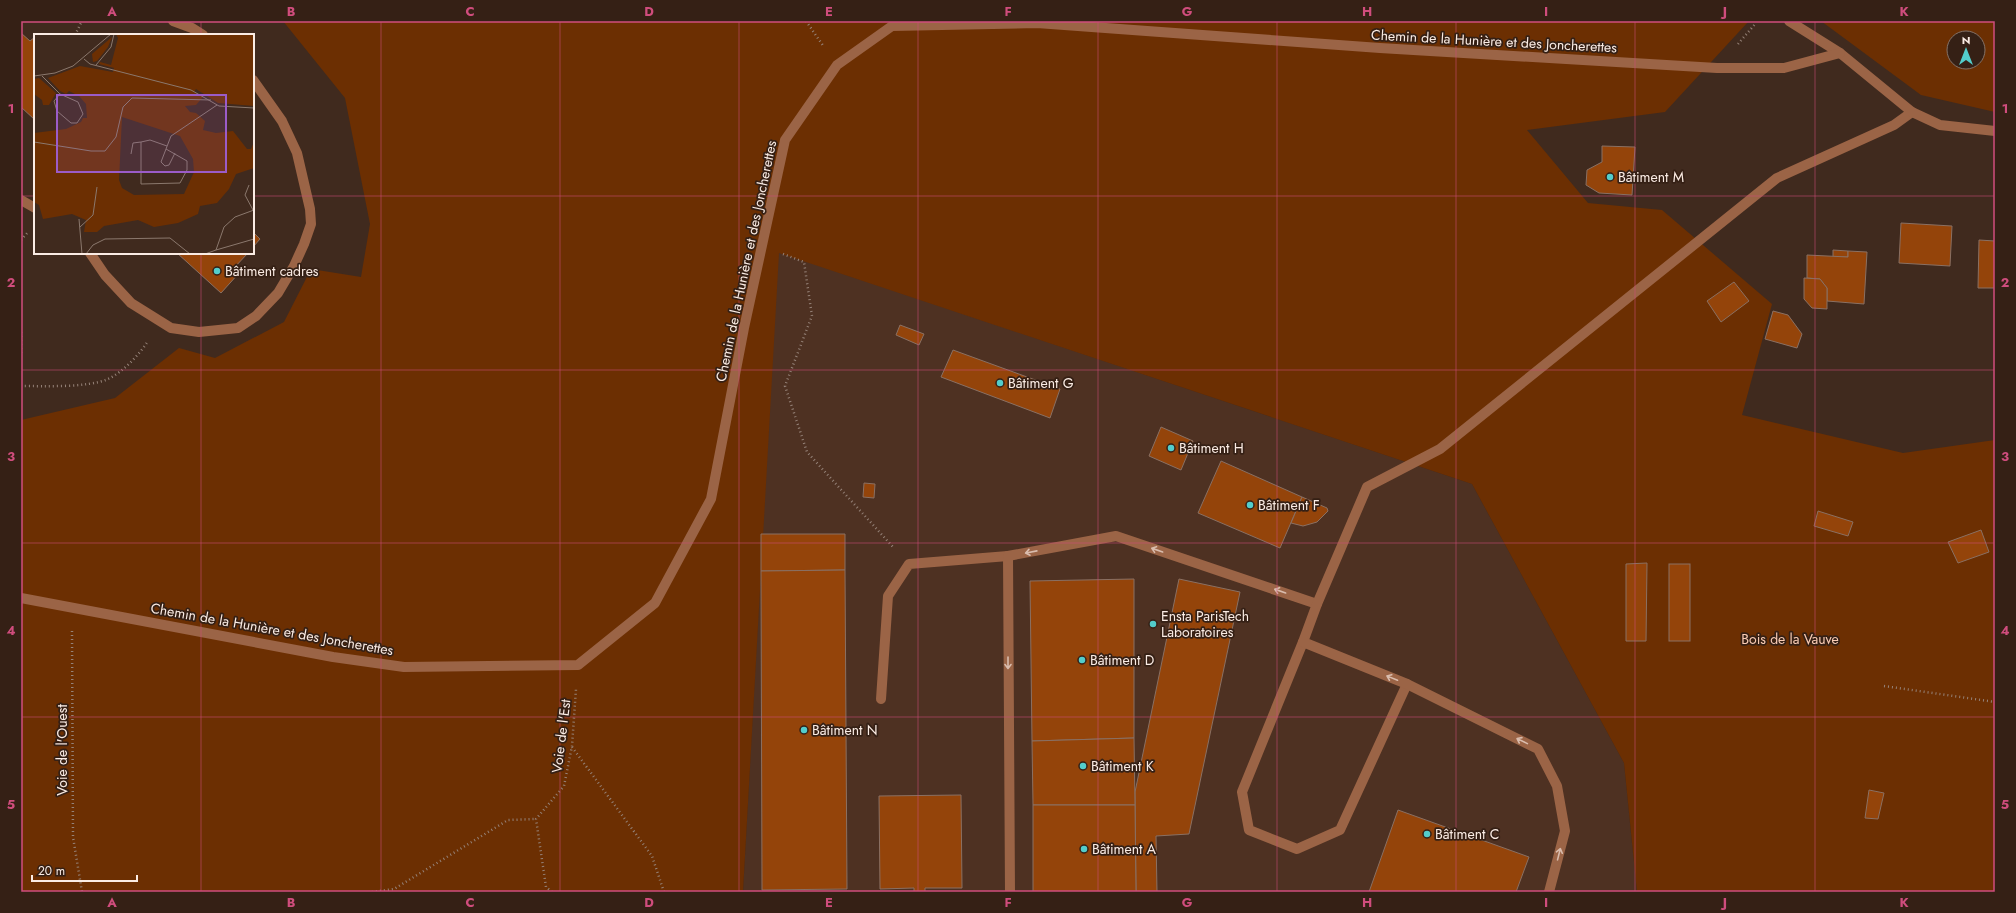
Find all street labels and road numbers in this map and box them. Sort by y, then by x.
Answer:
street label: Chemin de la Hunière et des Joncherettes [1371,25,1618,57]
street label: Chemin de la Hunière et des Joncherettes [711,138,781,383]
street label: Chemin de la Hunière et des Joncherettes [149,598,395,660]
street label: Voie de l'Est [547,697,576,774]
street label: Voie de l'Ouest [52,704,72,796]

